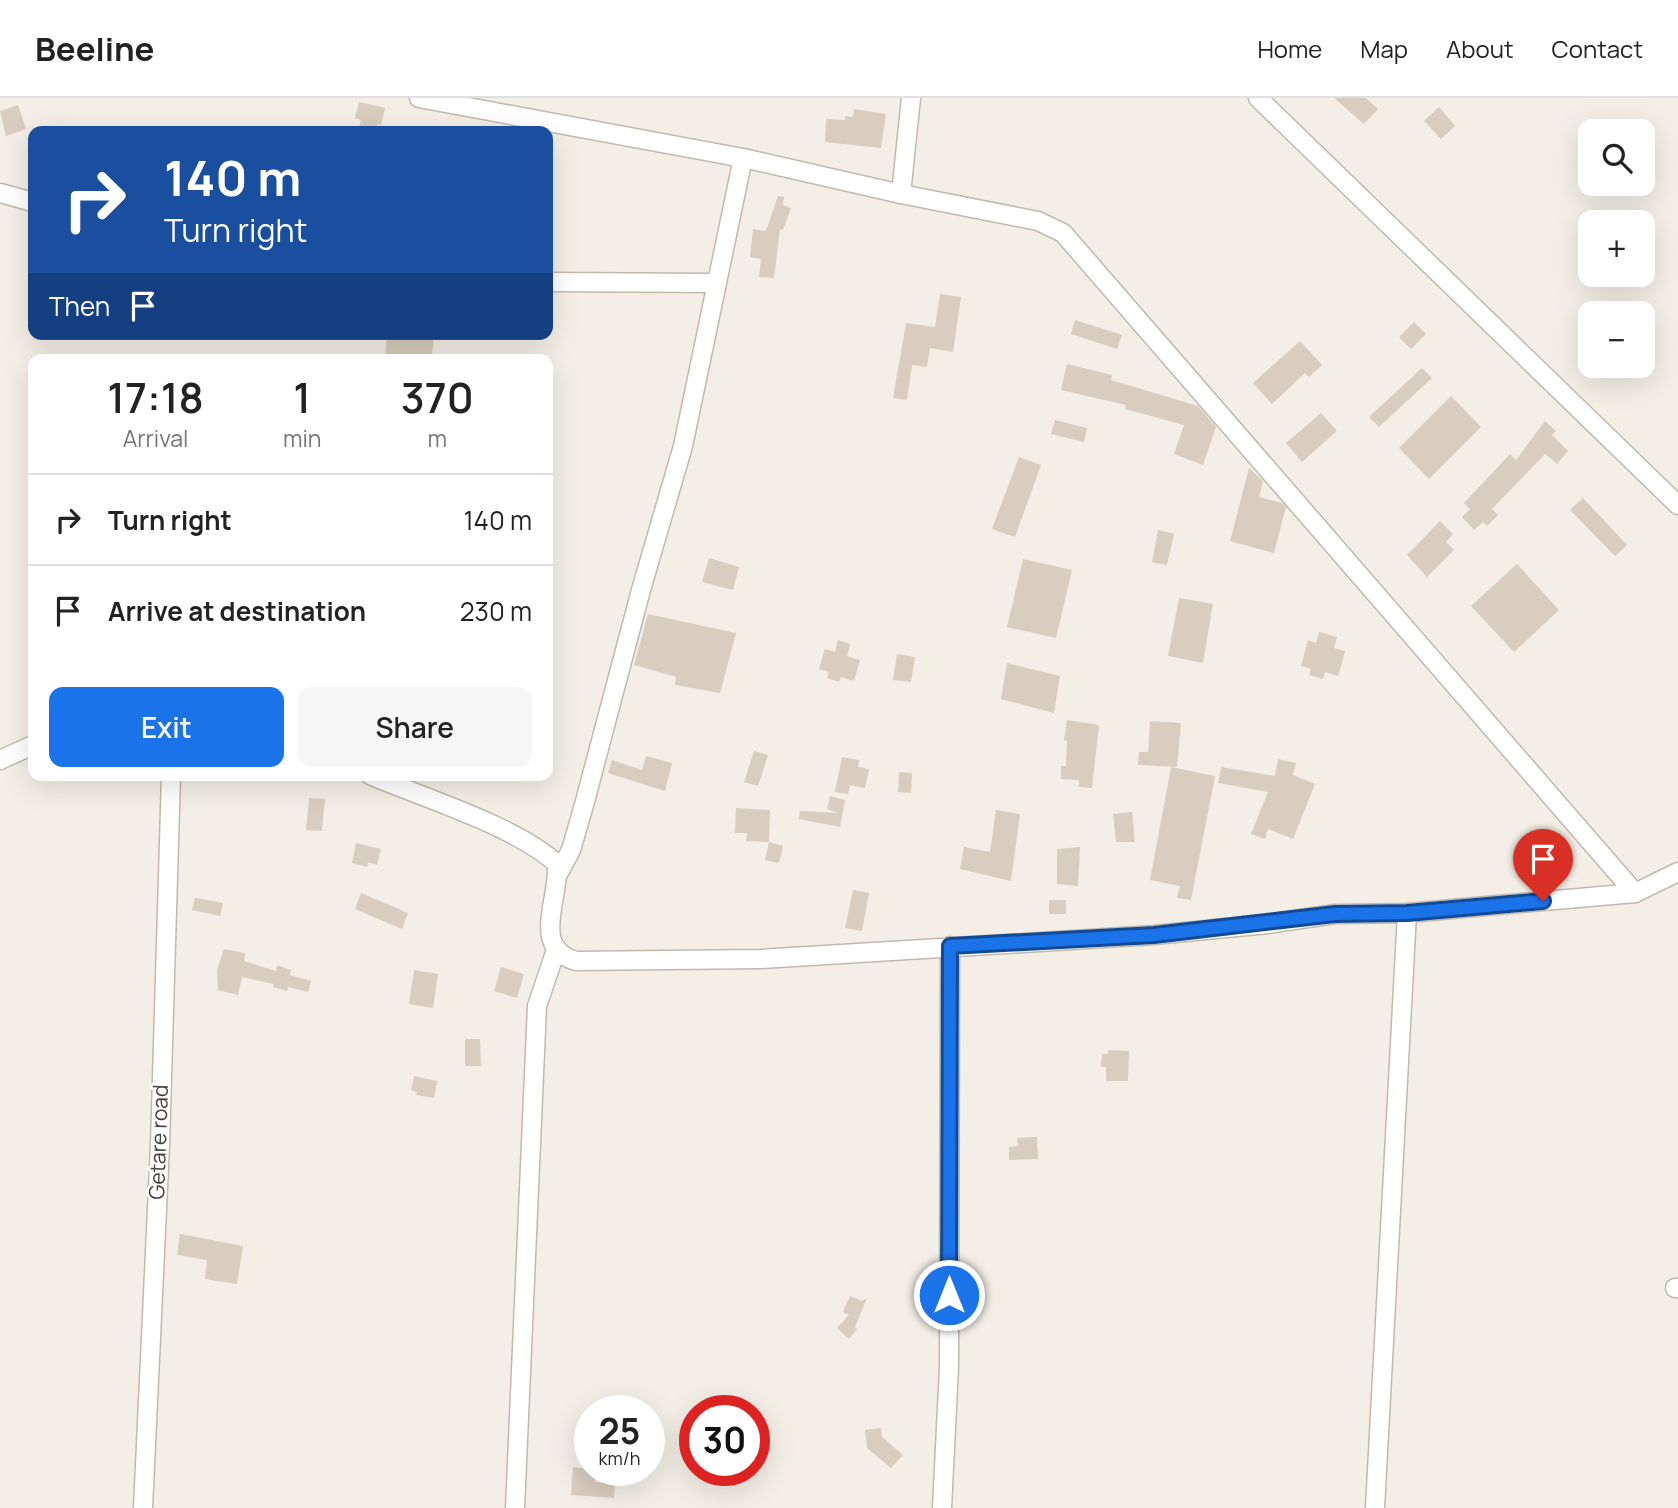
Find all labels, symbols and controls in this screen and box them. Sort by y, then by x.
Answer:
text: Beeline [35,26,154,71]
text: Home [1257,32,1322,65]
text: Map [1360,32,1408,65]
text: About [1446,32,1514,65]
text: Contact [1552,32,1643,65]
map controls [1578,119,1655,378]
button: search [1578,119,1655,196]
text: 140 m [164,144,301,211]
icon: right [49,154,140,245]
text: Turn right [164,208,307,252]
button: + [1578,210,1655,287]
icon: arrive [124,287,162,325]
text: Then [49,288,110,324]
button: − [1578,301,1655,378]
text: 17:18 [107,368,204,426]
text: 1 [293,368,311,426]
text: 370 [401,368,474,426]
text: Arrival [123,422,188,454]
text: min [283,422,322,454]
text: m [427,422,447,454]
icon: right [49,501,87,539]
text: Turn right [108,502,232,538]
text: 140 m [463,502,532,538]
icon: arrive [49,592,87,630]
text: Arrive at destination [108,593,366,629]
text: 230 m [460,593,532,629]
button: Exit [49,687,284,767]
button: Share [298,687,532,767]
pin [1513,829,1573,901]
icon: arrive [1524,840,1562,878]
street label: Getare road [142,1084,174,1200]
position arrow [912,1258,986,1332]
speed limit sign: 30 [679,1395,770,1486]
text: 25 [599,1407,640,1455]
text: km/h [599,1446,640,1470]

